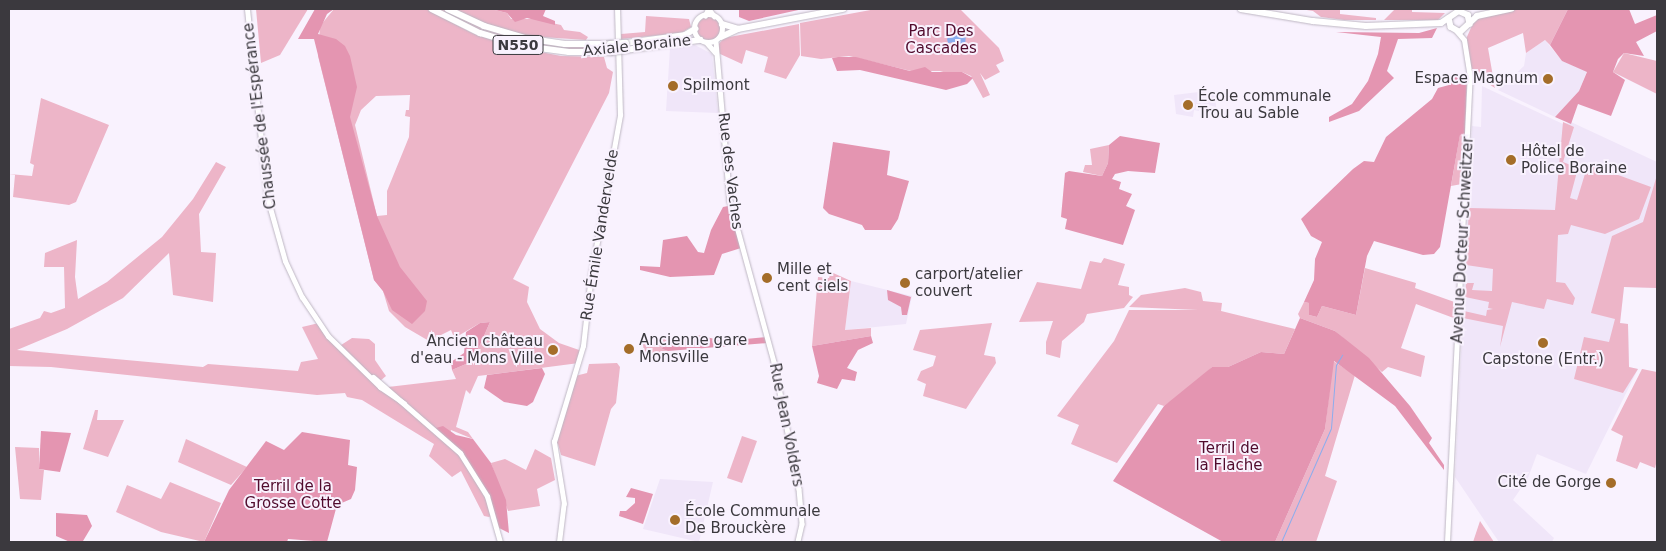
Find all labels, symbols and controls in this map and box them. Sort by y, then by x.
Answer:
street label: Chaussée de l'Espérance [240,22,280,210]
park label: Parc Des Cascades [905,22,977,57]
street label: Axiale Boraine [582,31,692,61]
road number: N550 [492,34,544,56]
place label: Espace Magnum [1414,70,1538,88]
marker: Espace Magnum [1542,73,1554,85]
place label: Spilmont [683,77,750,95]
marker: Spilmont [667,80,679,92]
place label: École communale Trou au Sable [1198,87,1331,122]
marker: École communale Trou au Sable [1182,99,1194,111]
street label: Rue des Vaches [714,112,746,230]
street label: Avenue Docteur Schweitzer [1449,136,1477,344]
place label: Hôtel de Police Boraine [1521,142,1627,177]
street label: Rue Émile Vandervelde [578,148,622,322]
marker: Hôtel de Police Boraine [1505,154,1517,166]
place label: Mille et cent ciels [777,260,848,295]
place label: carport/atelier couvert [915,265,1022,300]
marker: Mille et cent ciels [761,272,773,284]
marker: carport/atelier couvert [899,277,911,289]
place label: Ancienne gare Monsville [639,331,747,366]
place label: Ancien château d'eau - Mons Ville [411,332,543,367]
marker: Capstone (Entr.) [1537,337,1549,349]
marker: Ancienne gare Monsville [623,343,635,355]
marker: Ancien château d'eau - Mons Ville [547,344,559,356]
place label: Capstone (Entr.) [1482,351,1604,369]
street label: Rue Jean Volders [765,362,807,488]
park label: Terril de la Flache [1195,439,1263,474]
place label: Cité de Gorge [1498,474,1601,492]
park label: Terril de la Grosse Cotte [245,477,341,512]
marker: Cité de Gorge [1605,477,1617,489]
place label: École Communale De Brouckère [685,502,821,537]
marker: École Communale De Brouckère [669,514,681,526]

